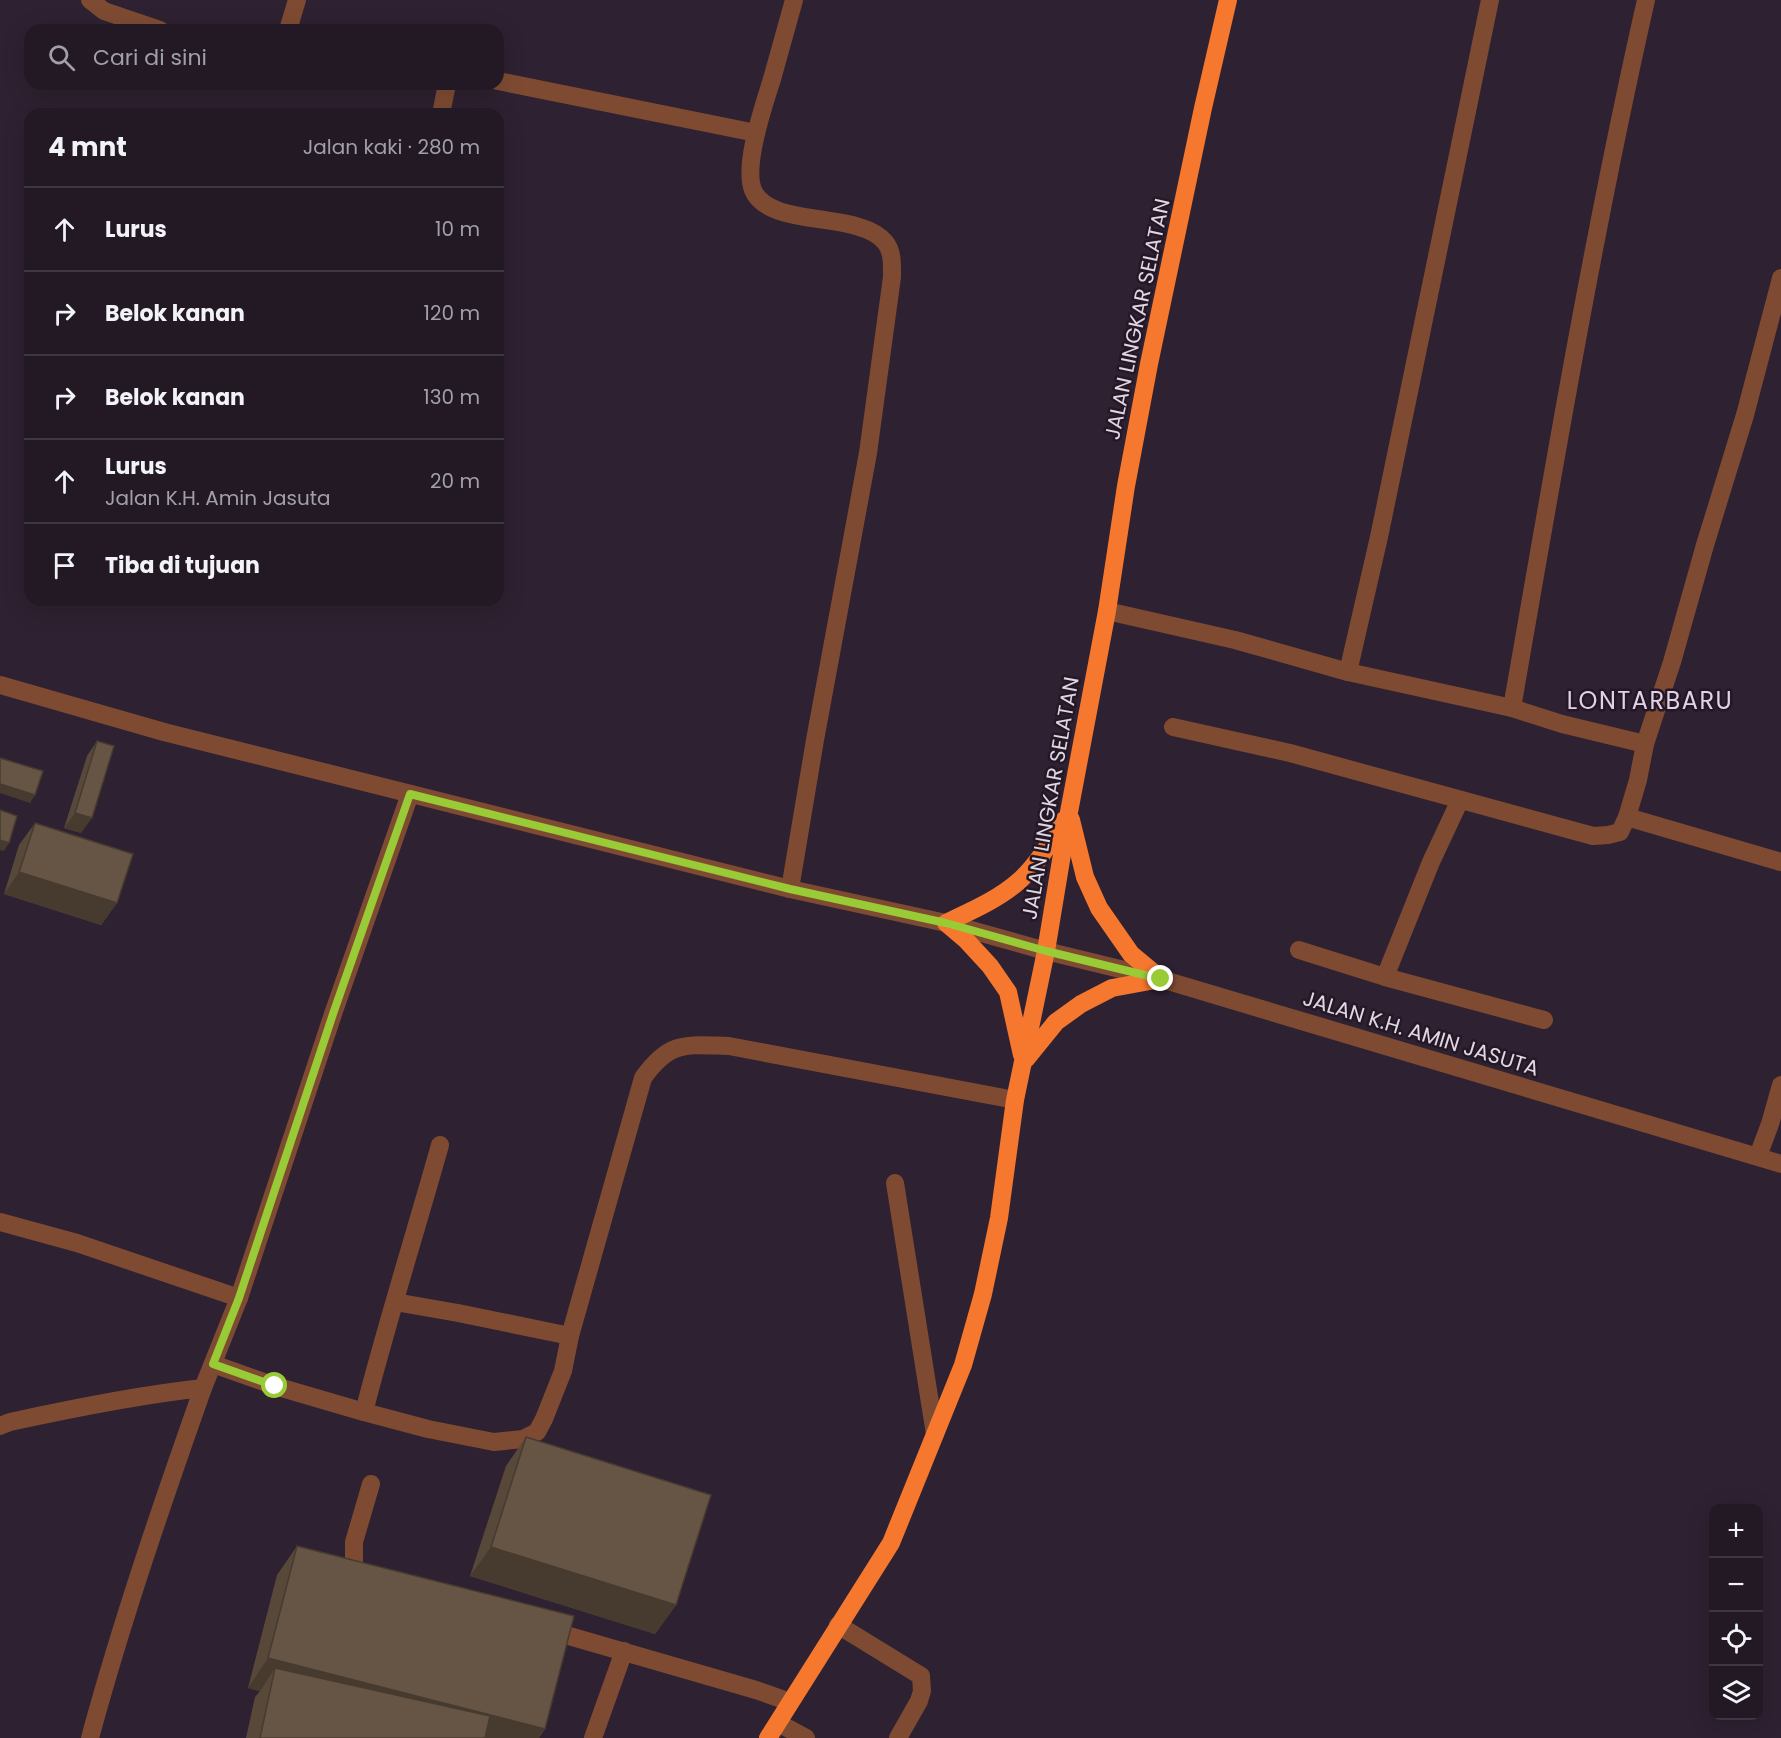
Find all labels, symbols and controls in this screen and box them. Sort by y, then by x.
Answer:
search box [24,24,504,90]
icon: search [45,41,78,74]
text: Cari di sini [93,42,207,73]
text: 4 mnt [48,129,127,165]
text: Jalan kaki · 280 m [303,133,480,161]
street label: JALAN LINGKAR SELATAN [1097,196,1177,442]
icon: ahead [48,213,81,246]
text: Lurus [105,214,167,245]
text: 10 m [435,215,480,243]
icon: right [48,297,81,330]
text: Belok kanan [105,298,245,329]
text: 120 m [424,299,480,327]
icon: right [48,381,81,414]
text: Belok kanan [105,382,245,413]
text: 130 m [423,383,480,411]
text: Lurus [105,451,167,482]
icon: ahead [48,465,81,498]
text: 20 m [430,467,480,495]
text: Jalan K.H. Amin Jasuta [105,484,331,512]
icon: arrive [48,549,81,582]
text: Tiba di tujuan [105,550,260,581]
street label: JALAN LINGKAR SELATAN [1014,674,1086,922]
district label: LONTARBARU [1567,684,1733,717]
route end [1147,965,1173,991]
street label: JALAN K.H. AMIN JASUTA [1299,983,1543,1083]
route start [261,1372,287,1398]
map controls [1709,1504,1763,1720]
button: + [1709,1504,1763,1558]
button: − [1709,1558,1763,1612]
button: locate [1709,1612,1763,1666]
button: layers [1709,1666,1763,1720]

